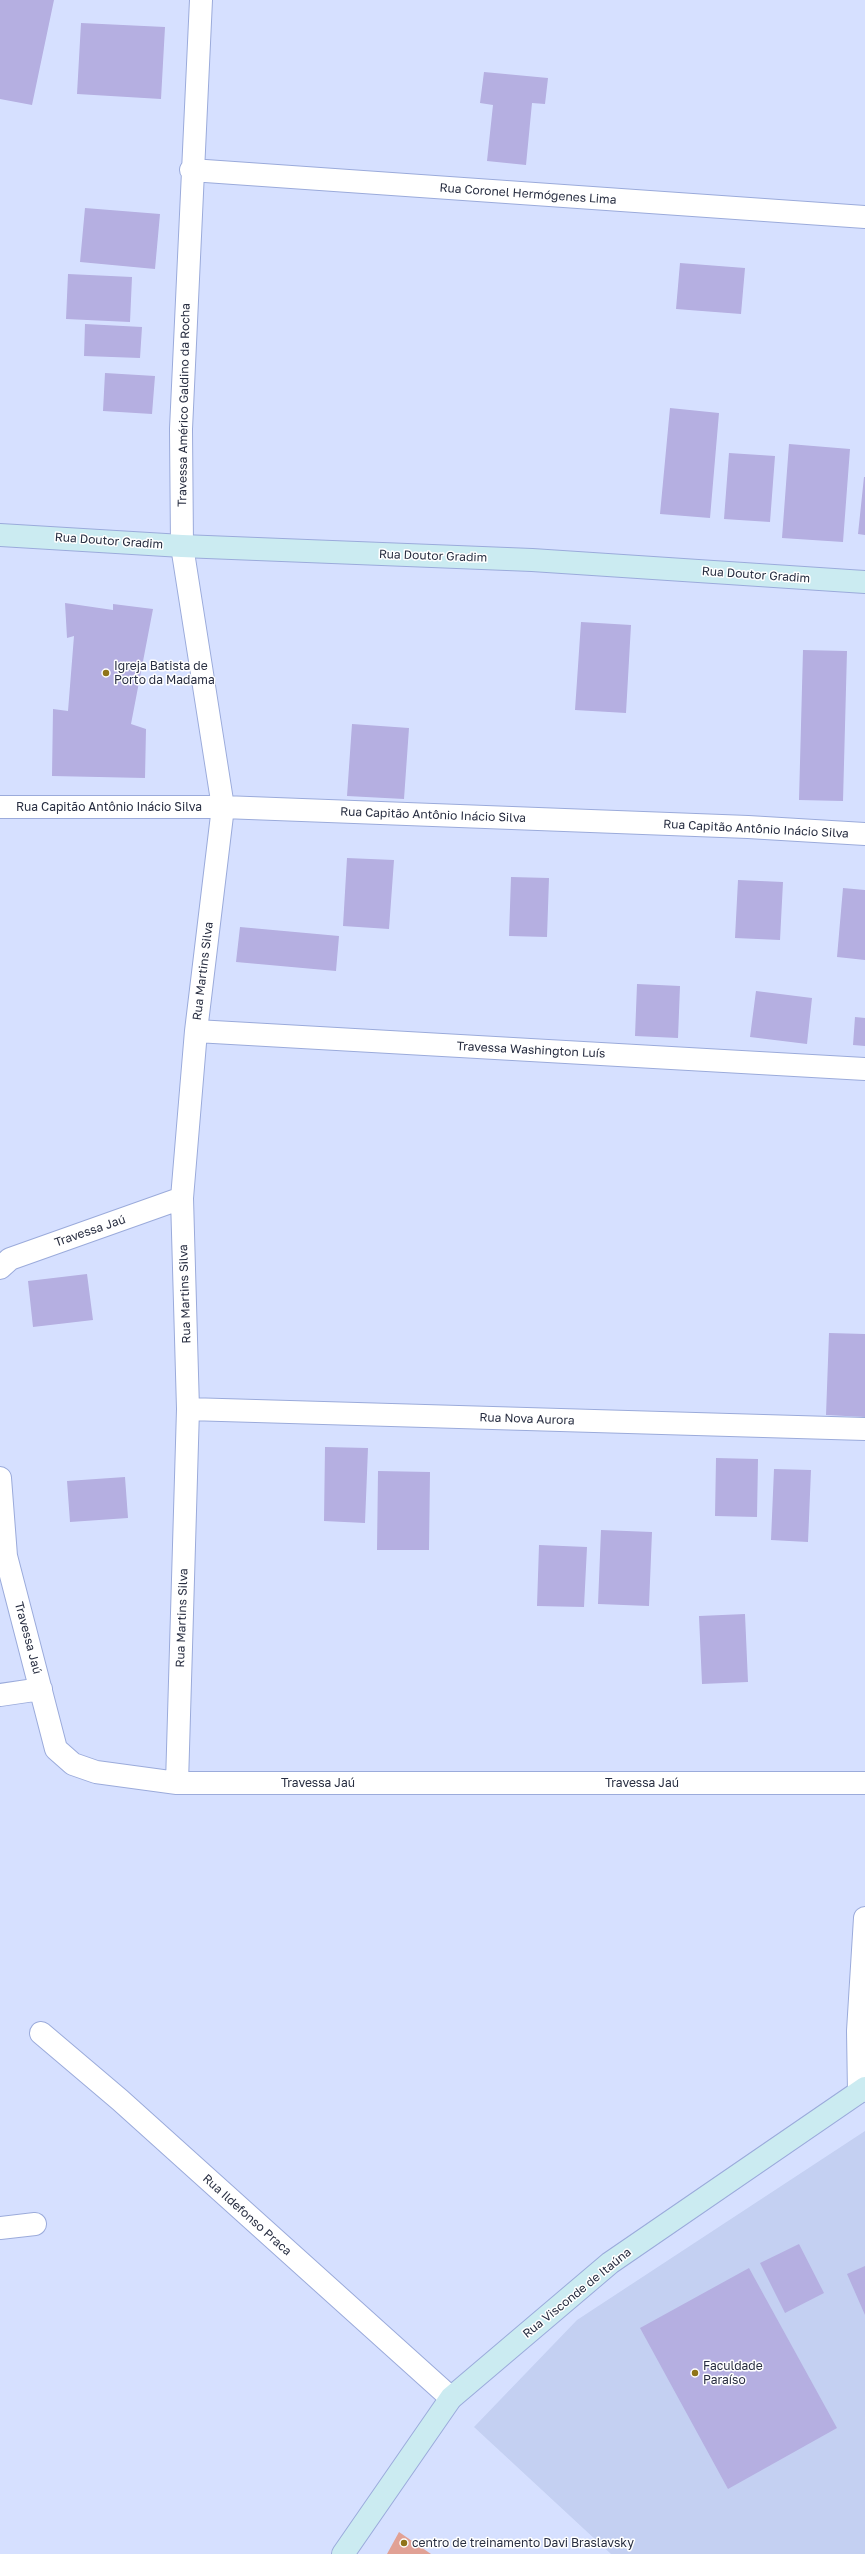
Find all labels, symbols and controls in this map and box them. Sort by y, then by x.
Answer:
street label: Rua Coronel Hermógenes Lima [439,181,617,207]
street label: Travessa Américo Galdino da Rocha [175,303,193,507]
street label: Rua Doutor Gradim [54,530,164,552]
street label: Rua Doutor Gradim [379,547,487,565]
street label: Rua Doutor Gradim [701,564,811,586]
place label: Igreja Batista de Porto da Madama [114,659,215,687]
marker: Igreja Batista de Porto da Madama [101,668,111,678]
street label: Rua Capitão Antônio Inácio Silva [16,800,202,814]
street label: Rua Capitão Antônio Inácio Silva [340,805,526,825]
street label: Rua Capitão Antônio Inácio Silva [663,817,849,841]
street label: Rua Martins Silva [190,921,216,1021]
street label: Travessa Washington Luís [456,1039,606,1061]
street label: Travessa Jaú [53,1212,127,1250]
street label: Rua Martins Silva [176,1244,194,1344]
street label: Rua Nova Aurora [479,1410,575,1428]
street label: Rua Martins Silva [173,1568,191,1668]
street label: Travessa Jaú [11,1600,45,1676]
street label: Travessa Jaú [281,1776,355,1790]
street label: Travessa Jaú [605,1776,679,1790]
street label: Rua Ildefonso Praca [200,2171,294,2259]
street label: Rua Visconde de Itaúna [520,2245,634,2341]
place label: Faculdade Paraíso [703,2359,763,2387]
marker: Faculdade Paraíso [690,2368,700,2378]
place label: centro de treinamento Davi Braslavsky [412,2536,634,2550]
marker: centro de treinamento Davi Braslavsky [399,2538,409,2548]

